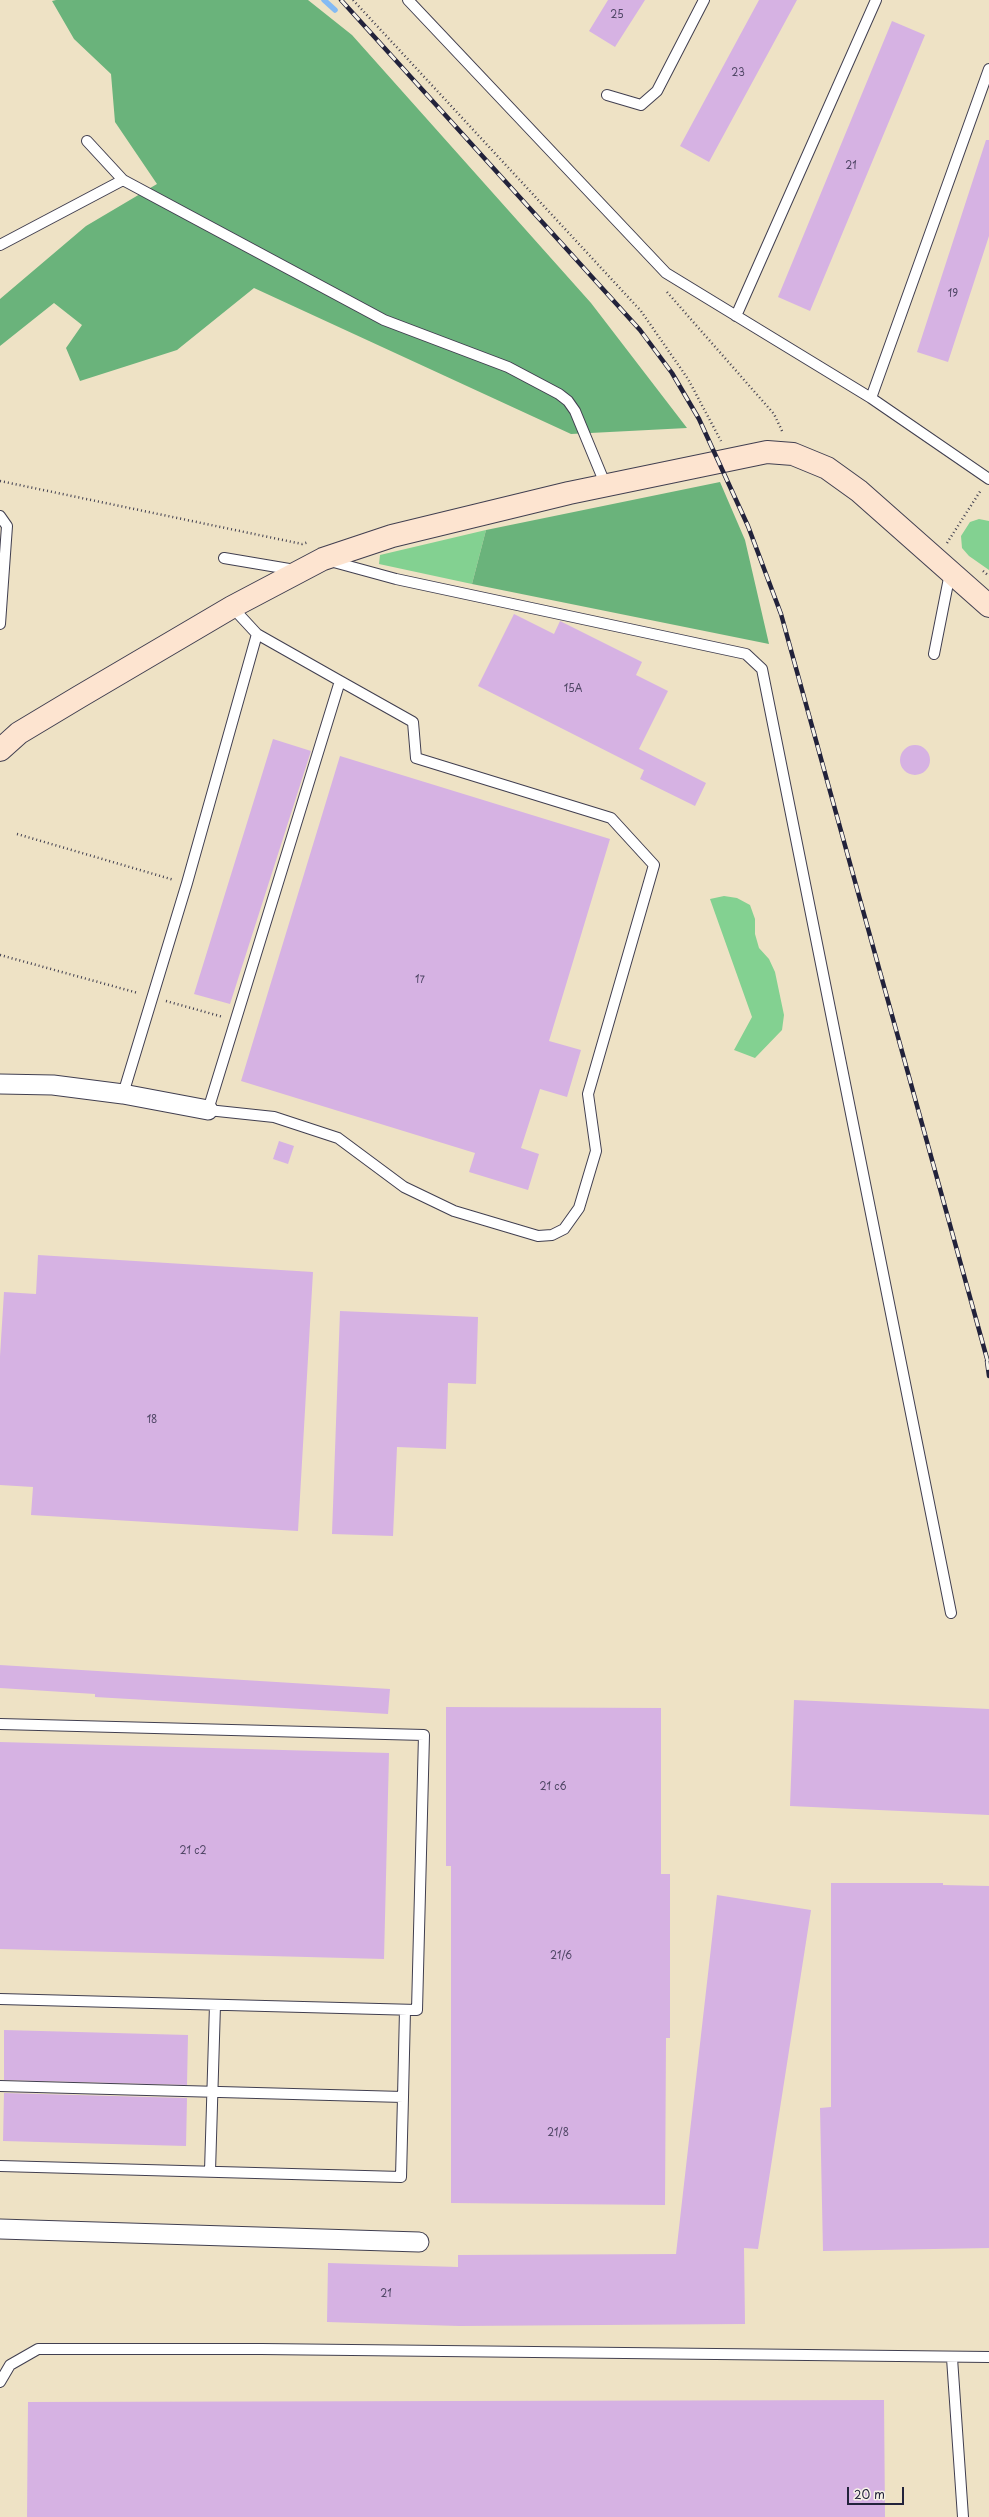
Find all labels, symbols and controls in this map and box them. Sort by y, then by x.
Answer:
house number: 25 [610,9,624,21]
house number: 23 [731,67,745,79]
house number: 21 [845,160,857,172]
house number: 19 [948,288,958,300]
house number: 15А [564,683,582,695]
house number: 17 [415,974,425,986]
house number: 18 [147,1414,157,1426]
house number: 21 с6 [539,1781,567,1793]
house number: 21 с2 [179,1845,207,1857]
house number: 21/6 [550,1950,572,1962]
house number: 21/8 [547,2127,569,2139]
house number: 21 [380,2288,392,2300]
scale bar [849,2479,906,2505]
text: 20 m [854,2485,885,2503]

